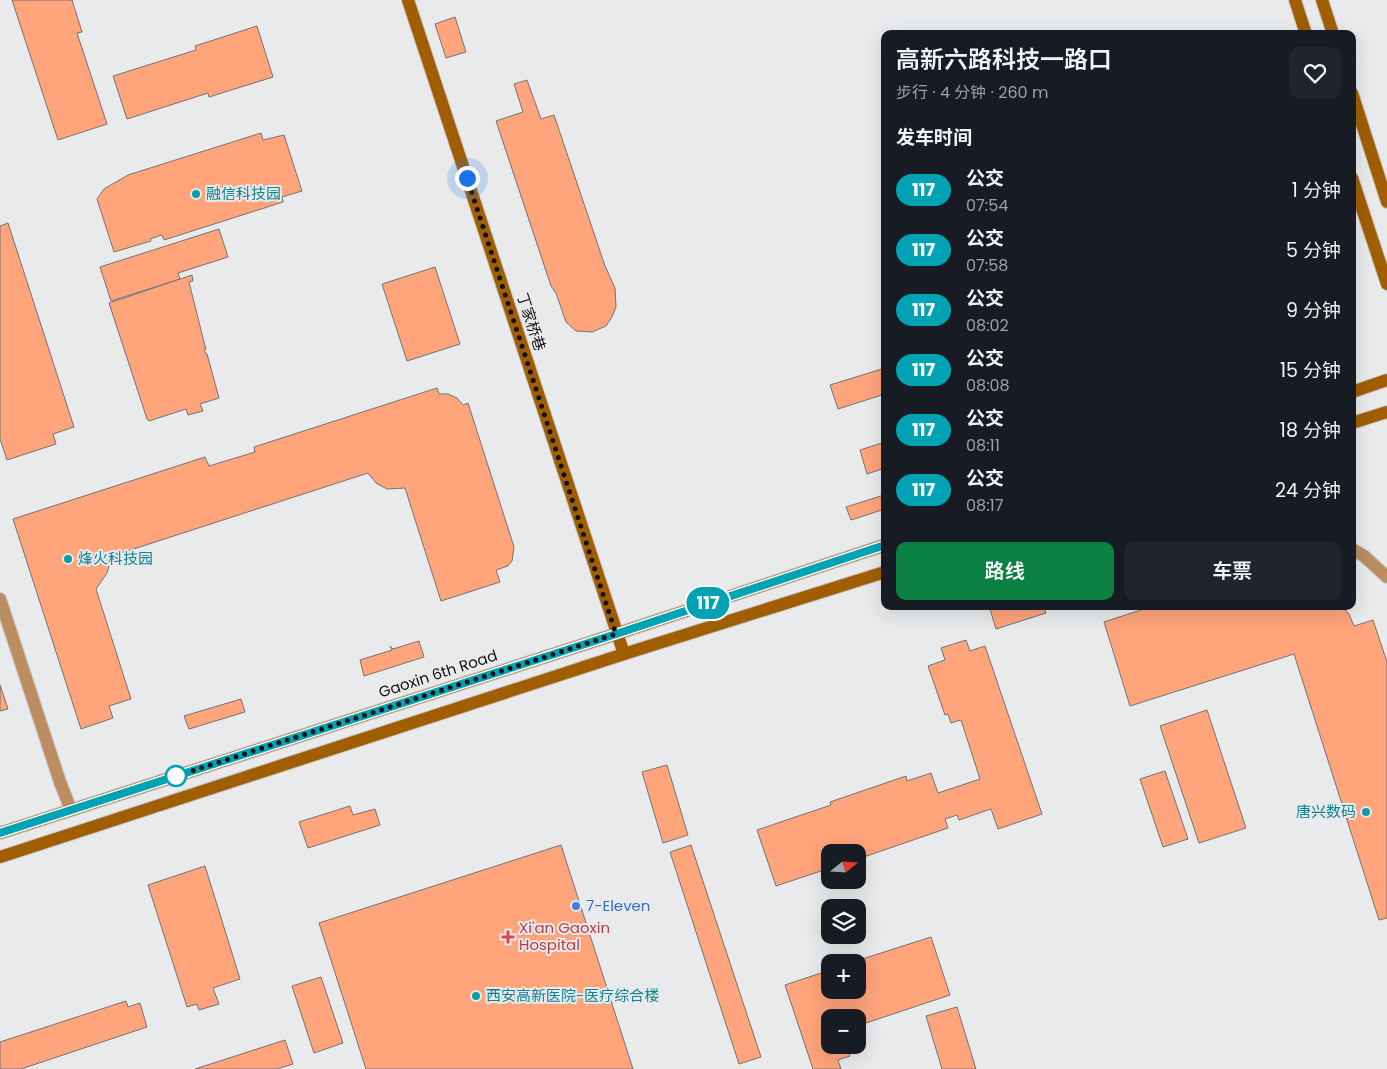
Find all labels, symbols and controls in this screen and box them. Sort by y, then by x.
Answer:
text: 高新六路科技一路口 [896,43,1112,76]
button: heart [1289,47,1341,99]
text: 步行 · 4 分钟 · 260 m [896,81,1048,104]
text: 发车时间 [896,124,972,151]
text: 公交 [966,165,1004,192]
your location [455,166,480,191]
text: 117 [912,177,935,202]
text: 1 分钟 [1292,177,1341,204]
place label: 融信科技园 [206,183,281,204]
marker: 融信科技园 [190,188,202,200]
text: 07:54 [966,194,1008,217]
text: 公交 [966,225,1004,252]
text: 117 [912,237,935,262]
text: 5 分钟 [1286,237,1341,264]
text: 07:58 [966,254,1008,277]
text: 公交 [966,285,1004,312]
street label: 丁家桥巷 [512,290,551,354]
text: 117 [912,297,935,322]
text: 9 分钟 [1286,297,1341,324]
text: 08:02 [966,314,1009,337]
text: 公交 [966,345,1004,372]
text: 117 [912,357,935,382]
text: 15 分钟 [1280,357,1341,384]
text: 08:08 [966,374,1010,397]
text: 公交 [966,405,1004,432]
text: 117 [912,417,935,442]
text: 18 分钟 [1280,417,1341,444]
text: 08:11 [966,434,1000,457]
text: 公交 [966,465,1004,492]
text: 117 [912,477,935,502]
text: 24 分钟 [1275,477,1341,504]
text: 08:17 [966,494,1003,517]
button: 路线 [896,542,1114,600]
button: 车票 [1124,542,1341,600]
place label: 烽火科技园 [78,548,153,569]
marker: 烽火科技园 [62,553,74,565]
line badge: 117 [679,587,737,619]
text: 117 [696,590,720,615]
street label: Gaoxin 6th Road [376,644,500,703]
unlabelled marker [165,765,187,787]
place label: 唐兴数码 [1296,801,1356,822]
marker: 唐兴数码 [1360,806,1372,818]
north arrow [821,844,866,889]
map controls [821,844,866,1054]
place label: 7-Eleven [586,895,650,916]
button: layers [821,899,866,944]
marker: 7-Eleven [570,900,582,912]
place label: Xi'an Gaoxin Hospital [519,917,610,955]
marker: Xi'an Gaoxin Hospital [501,930,515,944]
button: + [821,954,866,999]
place label: 西安高新医院-医疗综合楼 [486,985,659,1006]
marker: 西安高新医院-医疗综合楼 [470,990,482,1002]
button: − [821,1009,866,1054]

